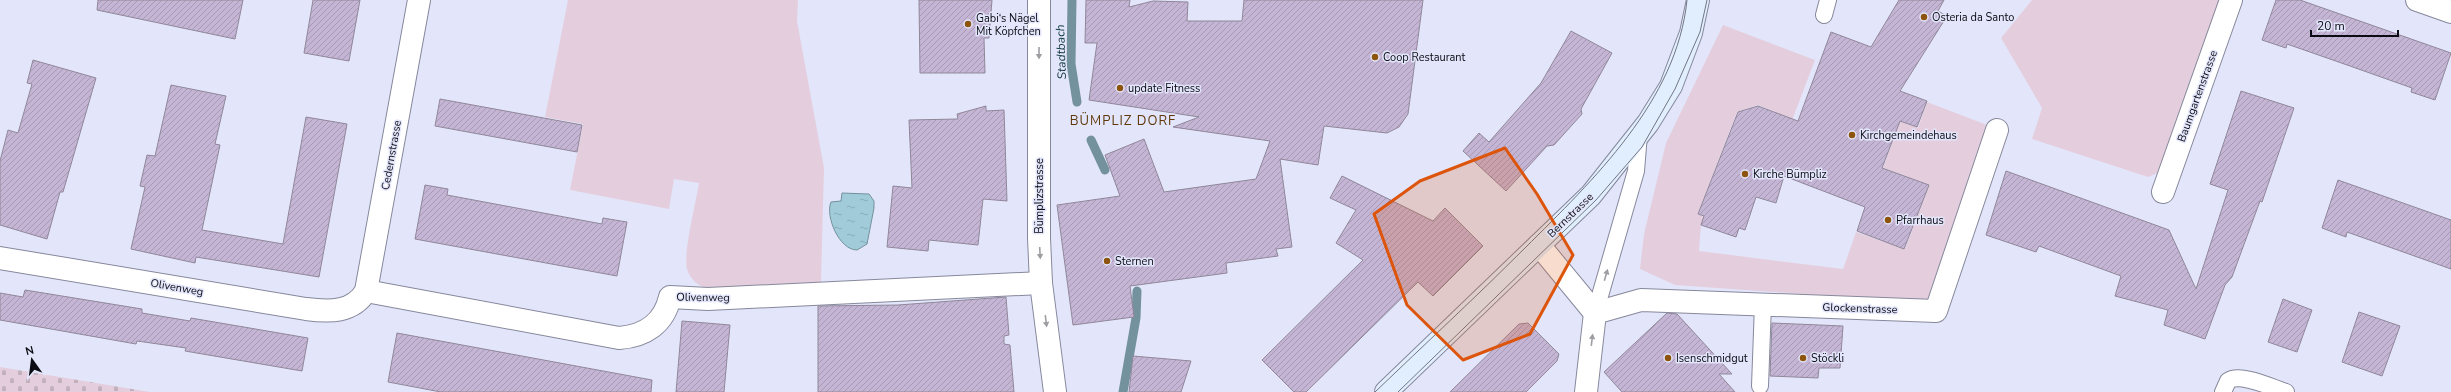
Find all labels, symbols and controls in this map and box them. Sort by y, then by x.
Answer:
place label: Osteria da Santo [1932,10,2014,25]
place label: Gabi‘s Nägel Mit Köpfchen [976,11,1041,39]
marker: Osteria da Santo [1919,12,1929,22]
scale bar [2311,12,2398,38]
text: 20 m [2317,18,2345,34]
marker: Gabi‘s Nägel Mit Köpfchen [963,19,973,29]
water label: Stadtbach [1052,24,1070,80]
one-way arrow [1036,47,1042,60]
street label: Baumgartenstrasse [2174,48,2221,144]
place label: Coop Restaurant [1383,50,1466,65]
marker: Coop Restaurant [1370,52,1380,62]
place label: update Fitness [1128,81,1200,96]
marker: update Fitness [1115,83,1125,93]
district label: BÜMPLIZ DORF [1070,111,1176,130]
street label: Cedernstrasse [378,119,405,191]
place label: Kirchgemeindehaus [1860,128,1957,143]
marker: Kirchgemeindehaus [1847,130,1857,140]
street label: Bümplizstrasse [1032,158,1047,234]
place label: Kirche Bümpliz [1753,167,1827,182]
marker: Kirche Bümpliz [1740,169,1750,179]
street label: Bernstrasse [1544,189,1597,241]
place label: Pfarrhaus [1896,213,1944,228]
marker: Pfarrhaus [1883,215,1893,225]
one-way arrow [1036,247,1043,259]
place label: Sternen [1115,254,1154,269]
marker: Sternen [1102,256,1112,266]
one-way arrow [1603,269,1609,281]
street label: Olivenweg [149,275,204,300]
street label: Olivenweg [676,290,730,305]
street label: Glockenstrasse [1822,300,1898,317]
one-way arrow [1043,315,1049,328]
one-way arrow [1589,334,1595,346]
north arrow [12,340,52,380]
text: N [24,343,36,359]
place label: Isenschmidgut [1676,351,1748,366]
place label: Stöckli [1811,351,1844,366]
marker: Isenschmidgut [1663,353,1673,363]
marker: Stöckli [1798,353,1808,363]

